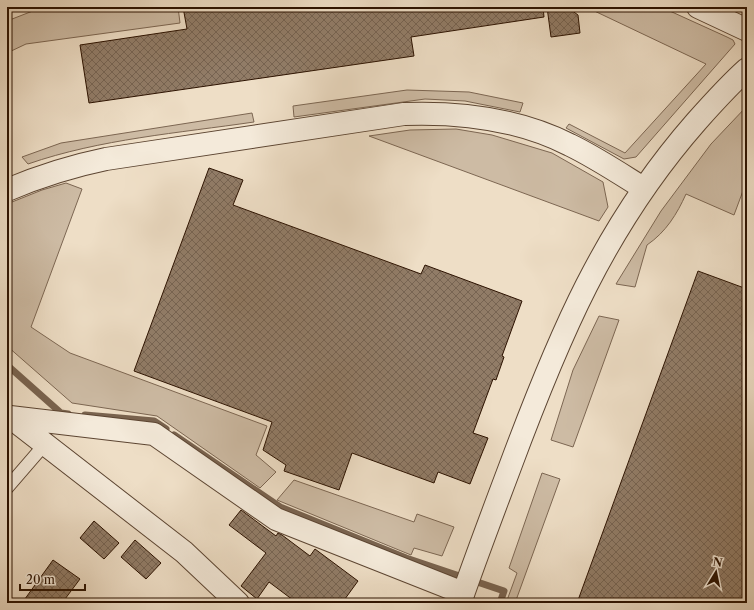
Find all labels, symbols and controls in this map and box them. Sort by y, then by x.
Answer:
north arrow [696,552,736,592]
text: N [712,554,724,570]
scale bar [20,566,85,592]
text: 20 m [26,572,55,587]

